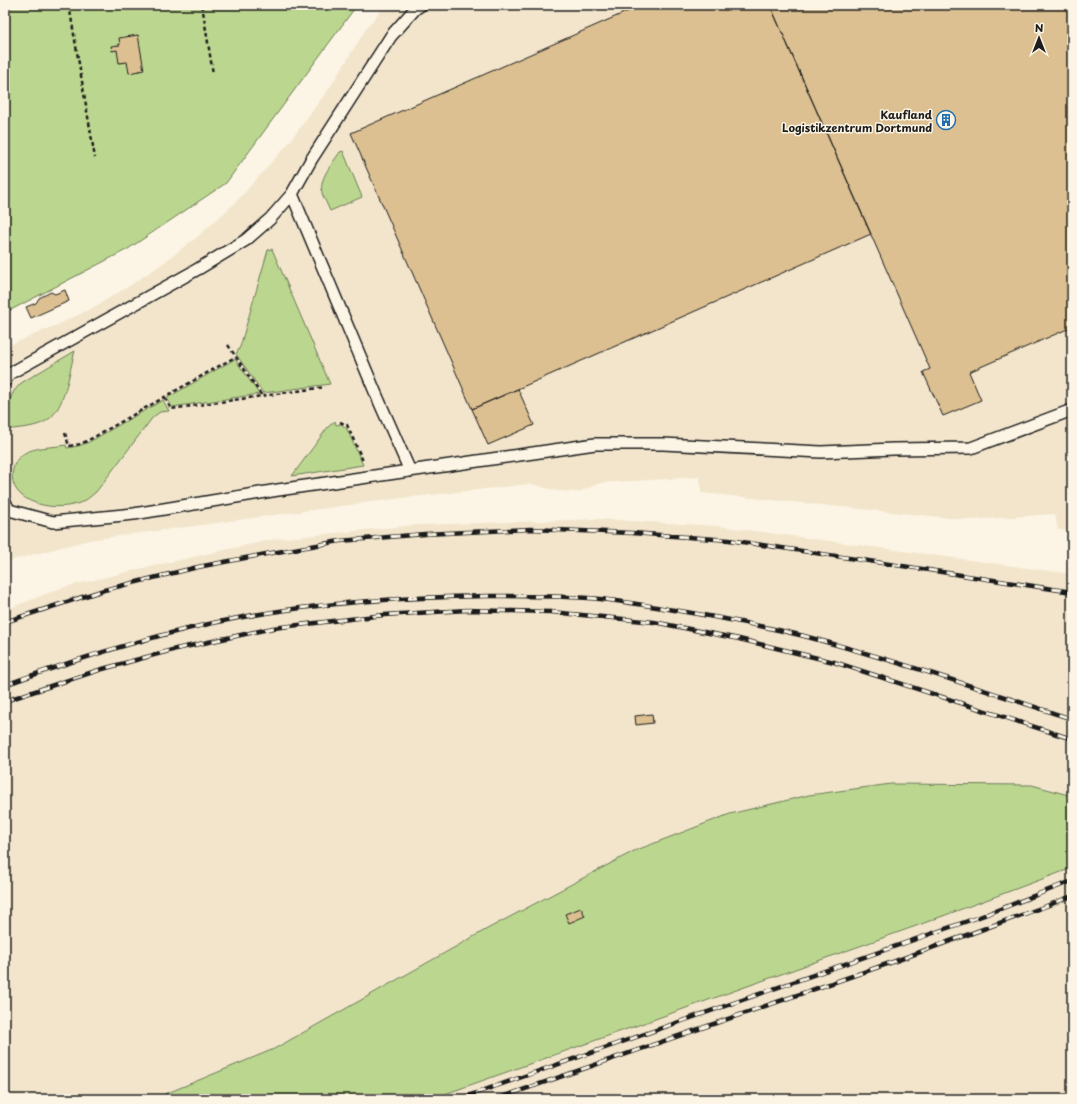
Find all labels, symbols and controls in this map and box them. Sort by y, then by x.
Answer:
north arrow [1019,18,1059,58]
text: N [1035,19,1044,36]
place label: Kaufland Logistikzentrum Dortmund [782,106,933,136]
building icon: Kaufland Logistikzentrum Dortmund [935,109,957,131]

